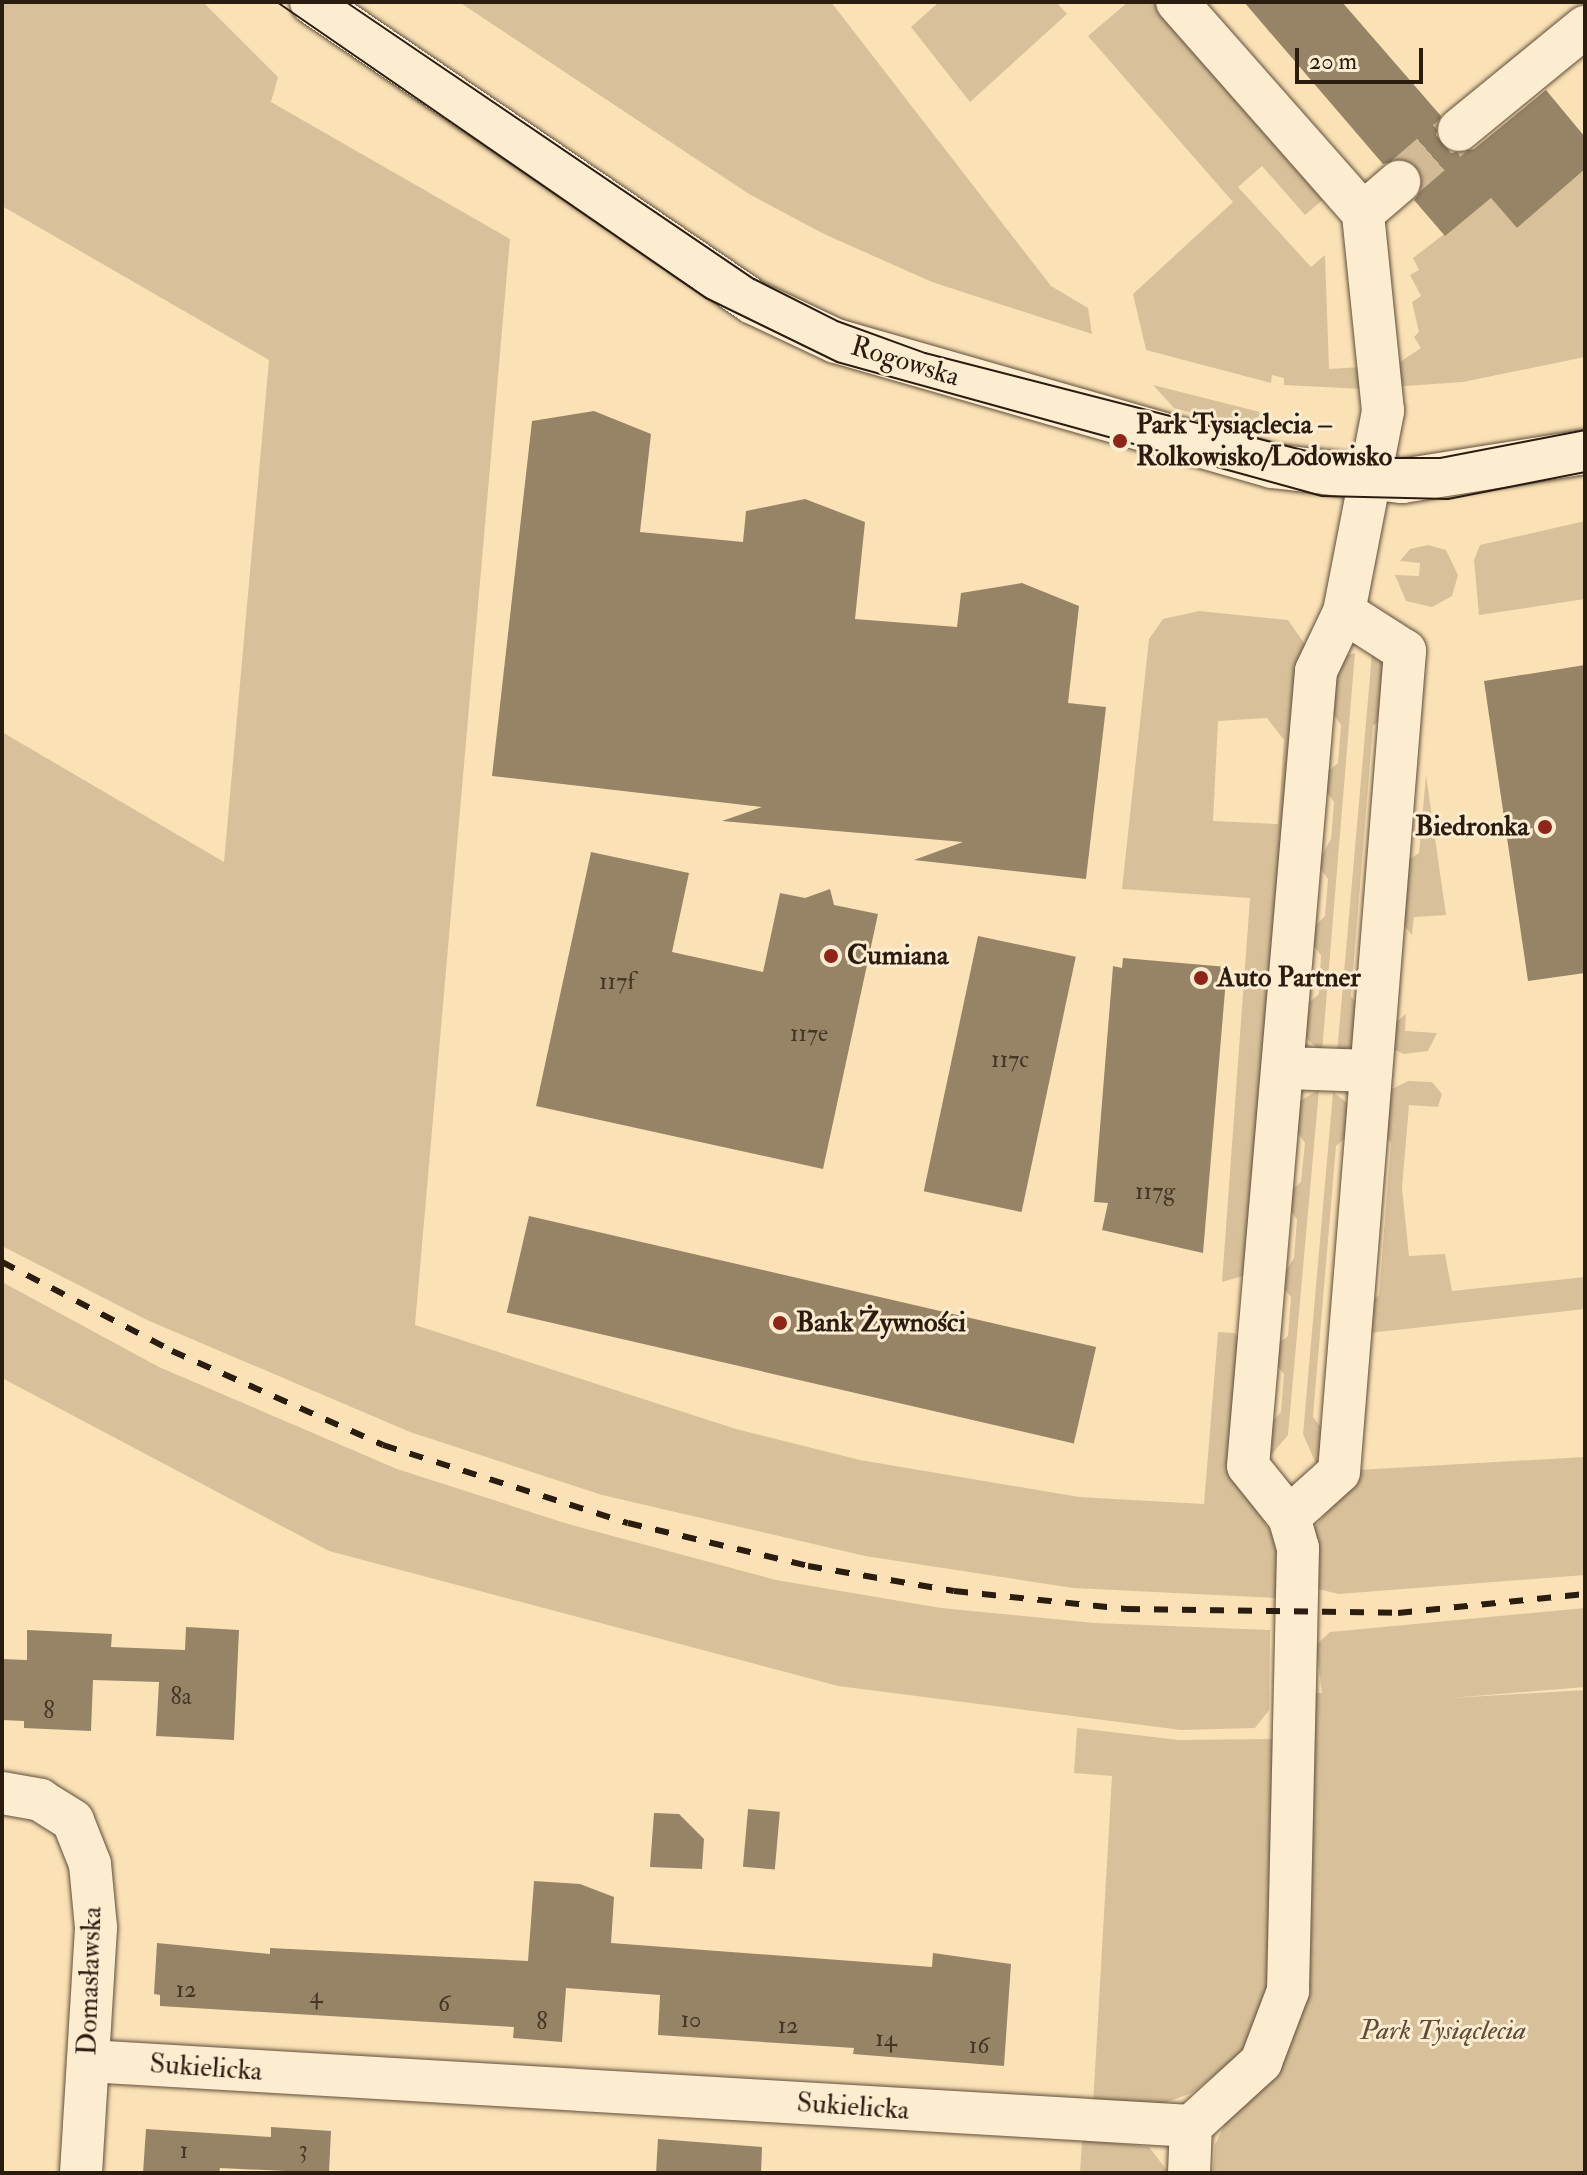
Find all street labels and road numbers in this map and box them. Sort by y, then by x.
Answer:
street label: Rogowska [847,330,963,394]
street label: Domasławska [71,1906,109,2056]
street label: Sukielicka [149,2047,263,2089]
street label: Sukielicka [796,2086,910,2128]

